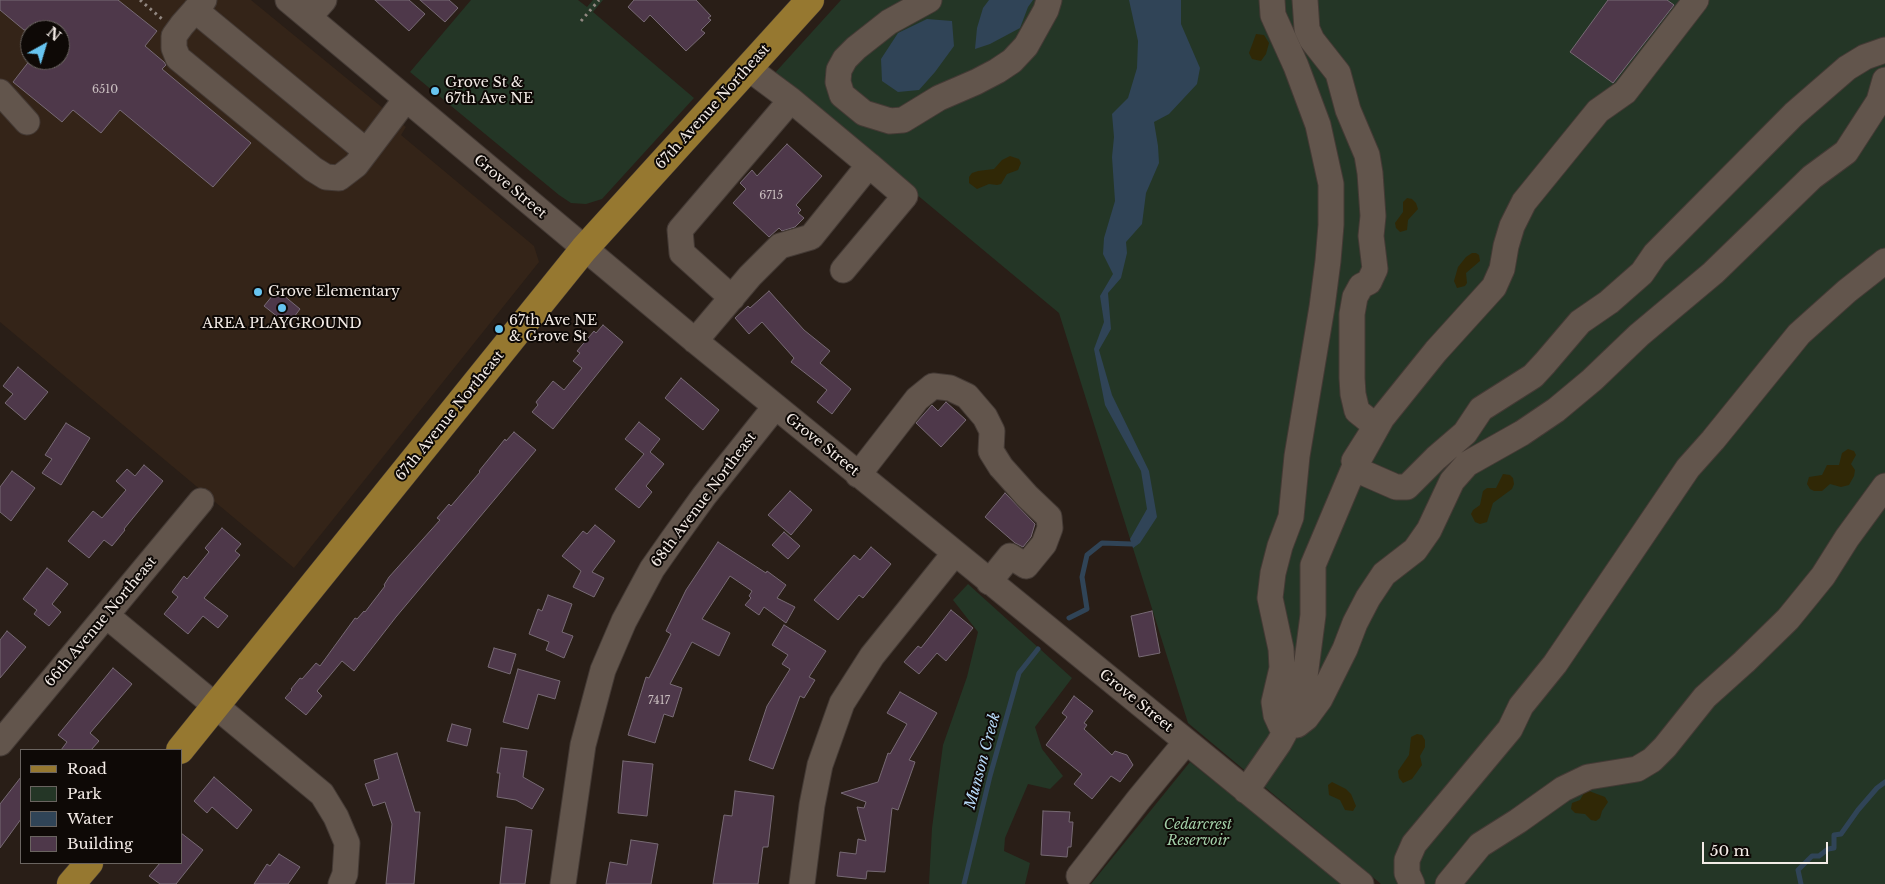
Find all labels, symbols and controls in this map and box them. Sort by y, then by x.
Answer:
north arrow [20,20,70,70]
text: N [43,23,65,45]
street label: 67th Avenue Northeast [652,41,774,173]
place label: Grove St & 67th Ave NE [445,75,533,108]
house number: 6510 [92,83,118,97]
marker: Grove St & 67th Ave NE [429,85,441,97]
street label: Grove Street [470,152,550,222]
house number: 6715 [759,189,783,203]
place label: Grove Elementary [268,284,400,300]
marker: Grove Elementary [252,286,264,298]
marker: AREA PLAYGROUND [276,302,288,314]
place label: 67th Ave NE & Grove St [509,313,597,346]
place label: AREA PLAYGROUND [202,316,362,332]
marker: 67th Ave NE & Grove St [493,323,505,335]
street label: 67th Avenue Northeast [392,348,508,484]
street label: Grove Street [782,410,862,480]
street label: 68th Avenue Northeast [648,429,760,571]
street label: 66th Avenue Northeast [42,554,160,690]
street label: Grove Street [1096,666,1176,736]
house number: 7417 [648,694,670,708]
water label: Munson Creek [961,711,1005,811]
legend [20,749,182,864]
text: Road [67,759,107,778]
text: Park [67,784,102,803]
text: Water [67,809,113,828]
park label: Cedarcrest Reservoir [1164,817,1232,850]
scale bar [1705,832,1831,864]
text: Building [67,834,133,853]
text: 50 m [1710,841,1750,860]

